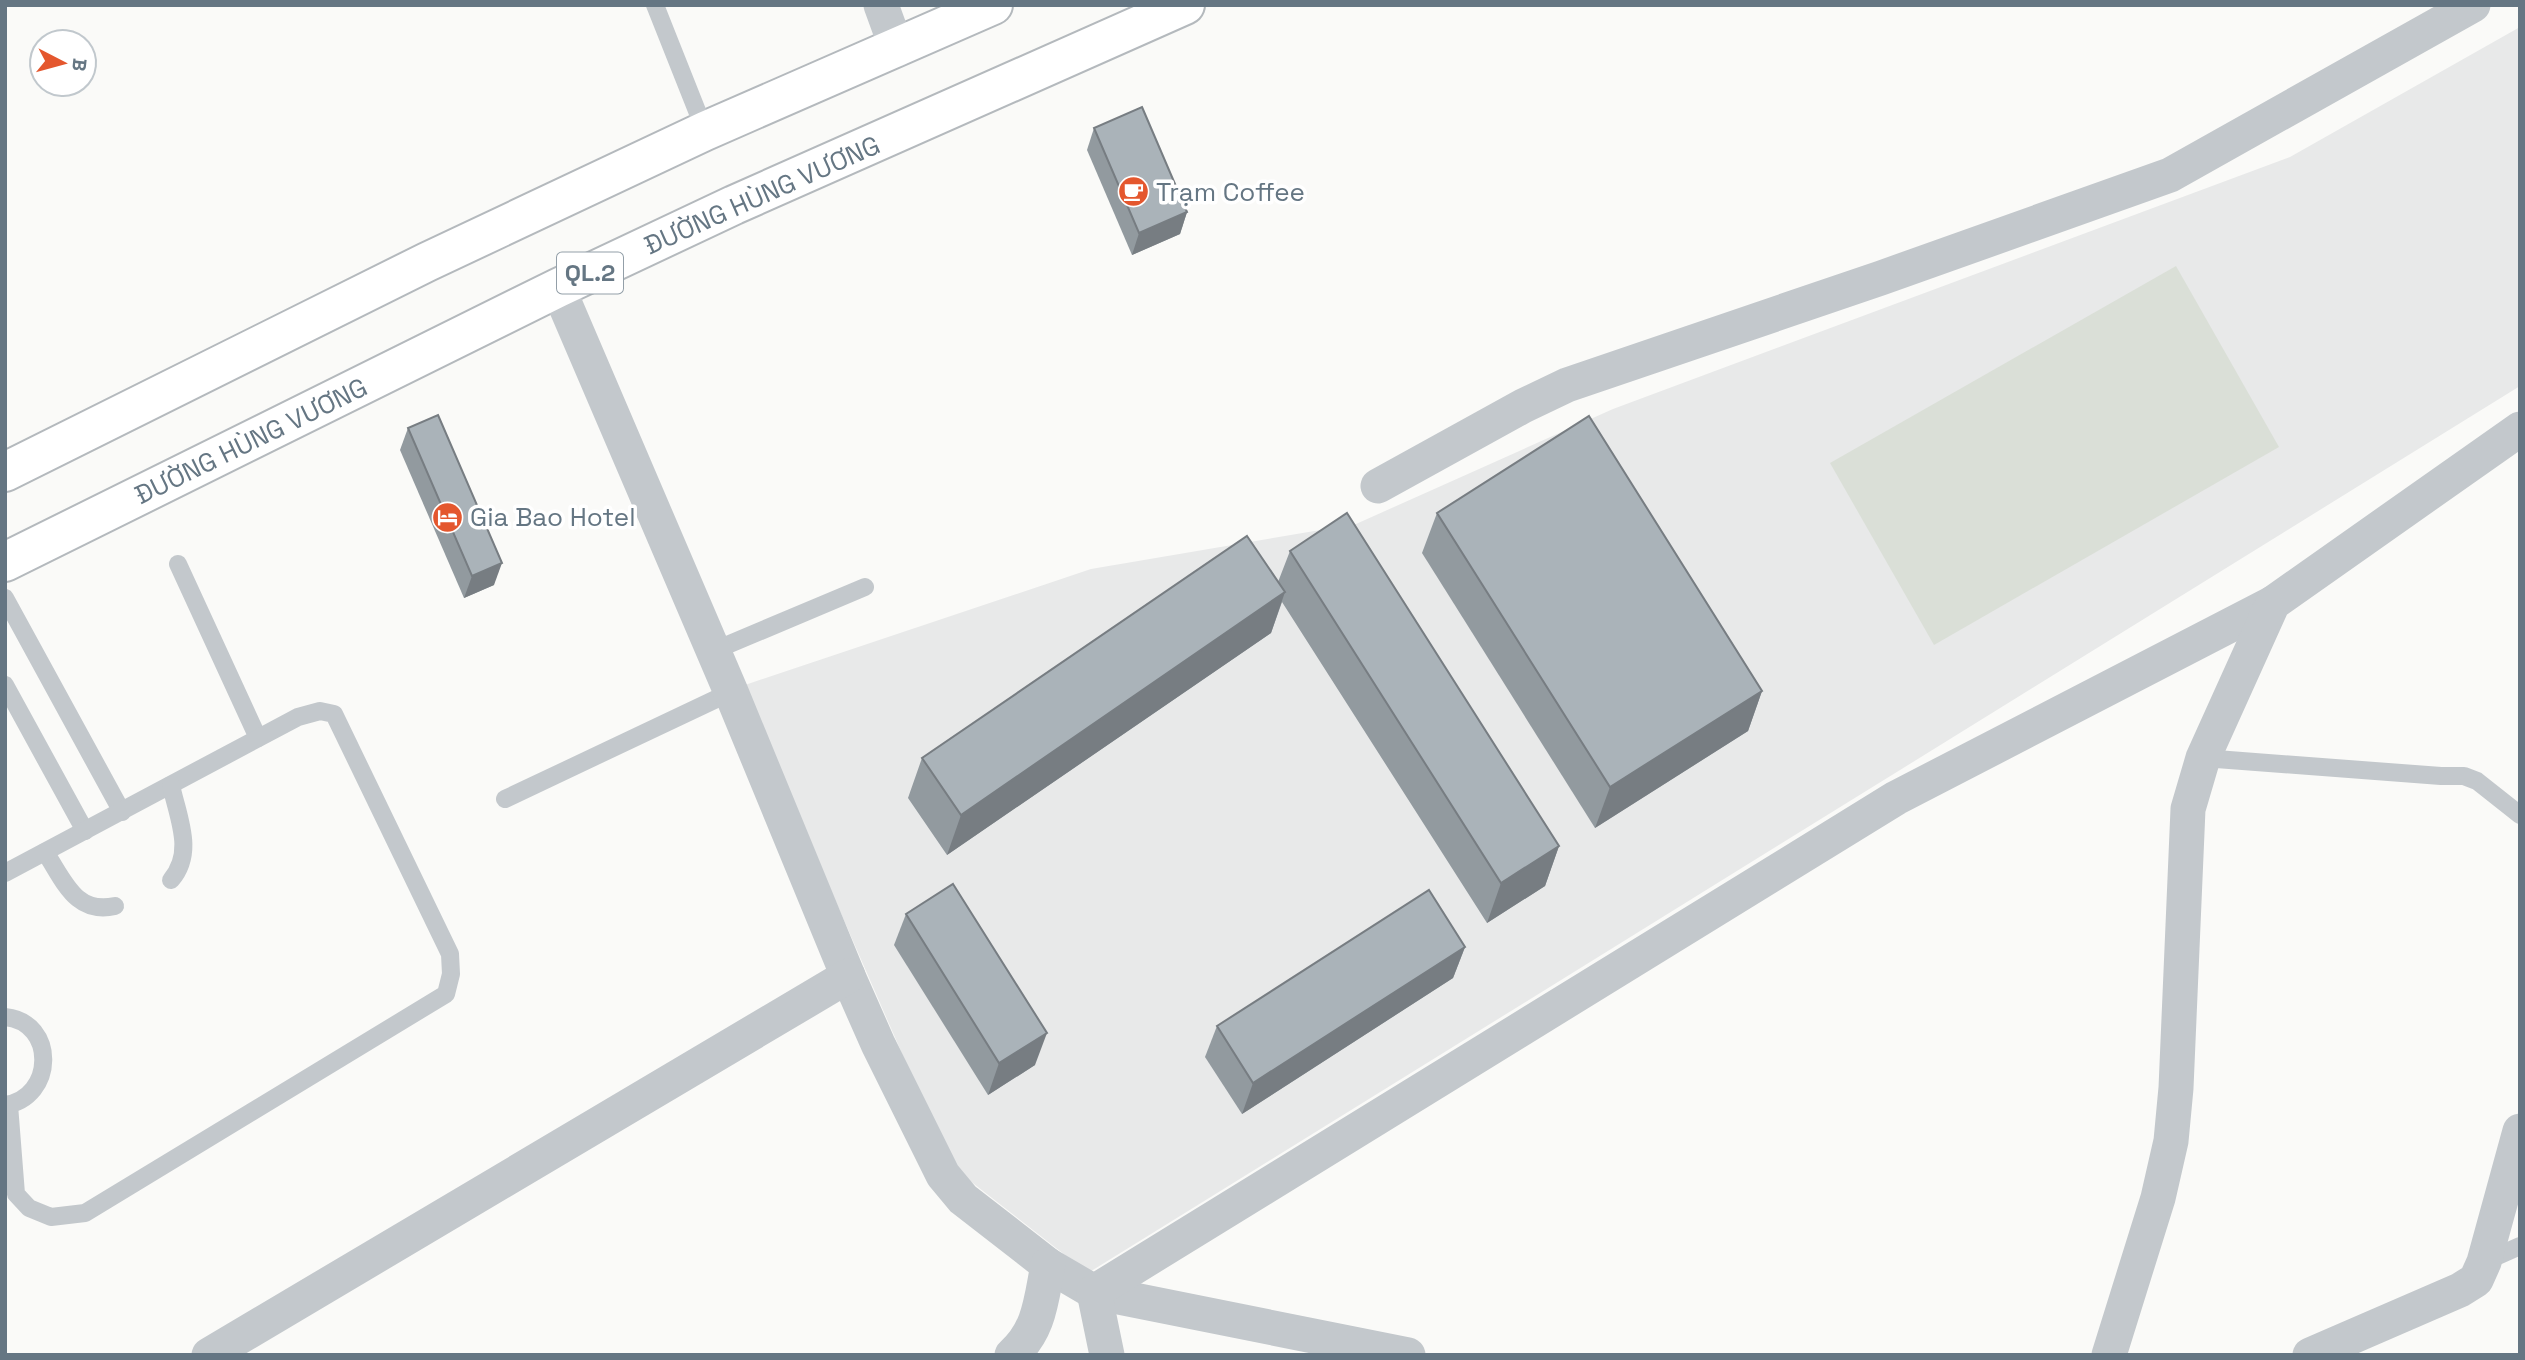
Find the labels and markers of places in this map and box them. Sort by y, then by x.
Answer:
cafe icon: Trạm Coffee [1116,175,1150,209]
place label: Trạm Coffee [1156,175,1305,209]
hotel icon: Gia Bao Hotel [430,500,464,534]
place label: Gia Bao Hotel [470,500,636,534]

